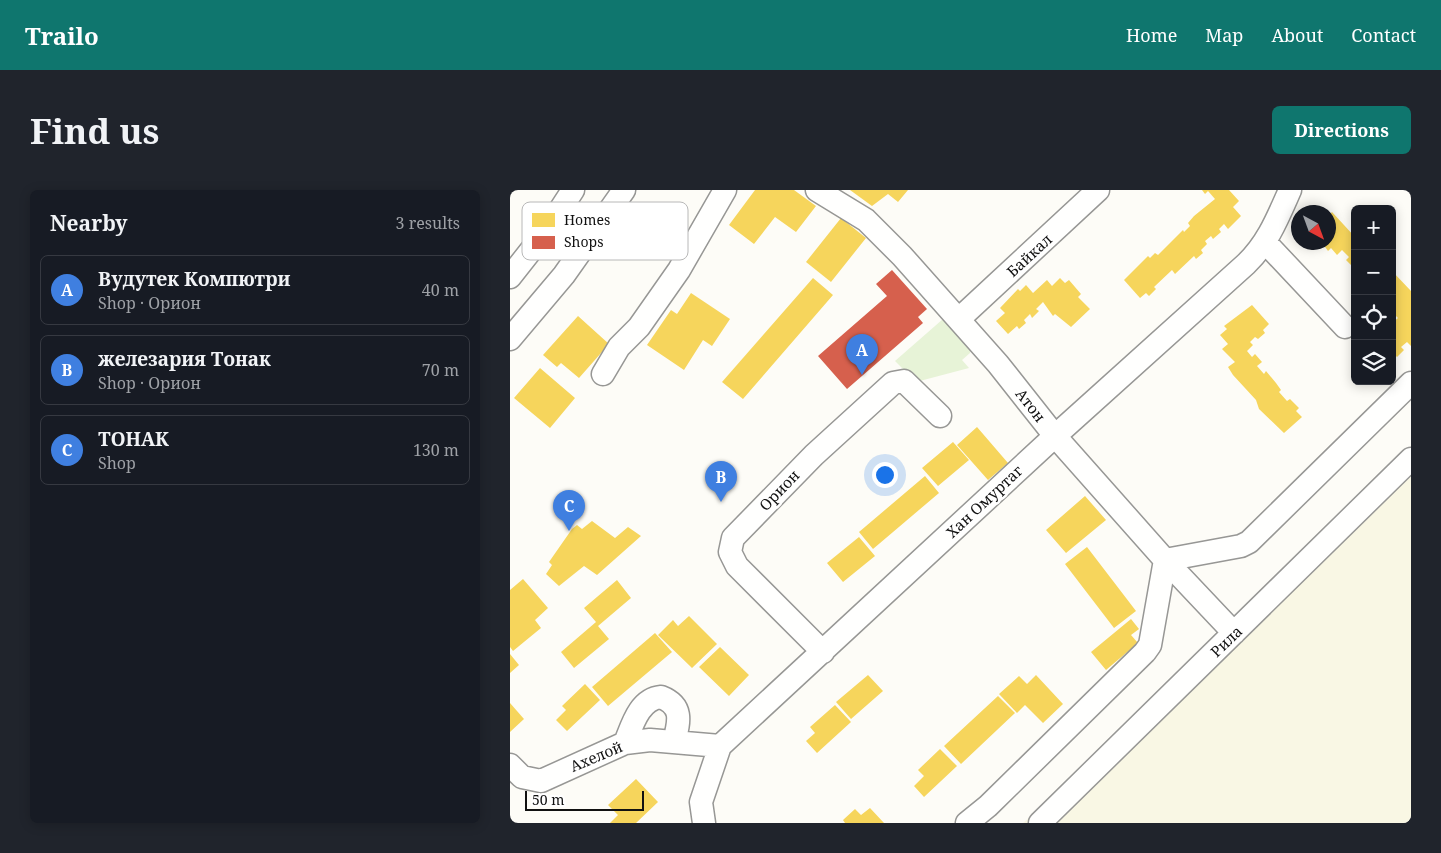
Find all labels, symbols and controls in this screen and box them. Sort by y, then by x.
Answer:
text: Trailo [25,19,99,52]
text: Home [1126,23,1177,47]
text: Map [1205,23,1243,47]
text: About [1271,23,1323,47]
text: Contact [1351,23,1416,47]
button: Directions [1272,106,1411,154]
text: Find us [30,107,159,154]
legend [522,202,688,260]
north arrow [1291,205,1336,250]
map controls [1351,205,1396,385]
button: + [1351,205,1396,250]
text: Nearby [50,209,128,237]
text: Homes [564,210,610,229]
text: 3 results [396,212,460,234]
street label: Байкал [1002,229,1056,281]
text: Shops [564,232,604,251]
button: − [1351,250,1396,295]
text: Вудутек Компютри [98,266,290,292]
text: A [61,279,73,301]
text: 40 m [422,279,459,301]
text: Shop · Орион [98,292,201,314]
button: locate [1351,295,1396,340]
pin: A [846,334,878,375]
button: layers [1351,340,1396,385]
text: железария Тонак [98,346,271,372]
text: B [62,359,72,381]
text: 70 m [422,359,459,381]
text: Shop · Орион [98,372,201,394]
street label: Атон [1012,384,1050,426]
text: ТОНАК [98,426,169,452]
text: C [62,439,72,461]
text: 130 m [413,439,459,461]
text: Shop [98,452,136,474]
street label: Хан Омуртаг [941,460,1027,542]
pin: B [705,461,737,502]
your location [872,462,898,488]
street label: Орион [755,465,803,515]
pin: C [553,490,585,531]
street label: Рила [1206,621,1246,661]
street label: Ахелой [567,736,625,776]
scale bar [525,788,644,811]
text: 50 m [532,790,565,809]

